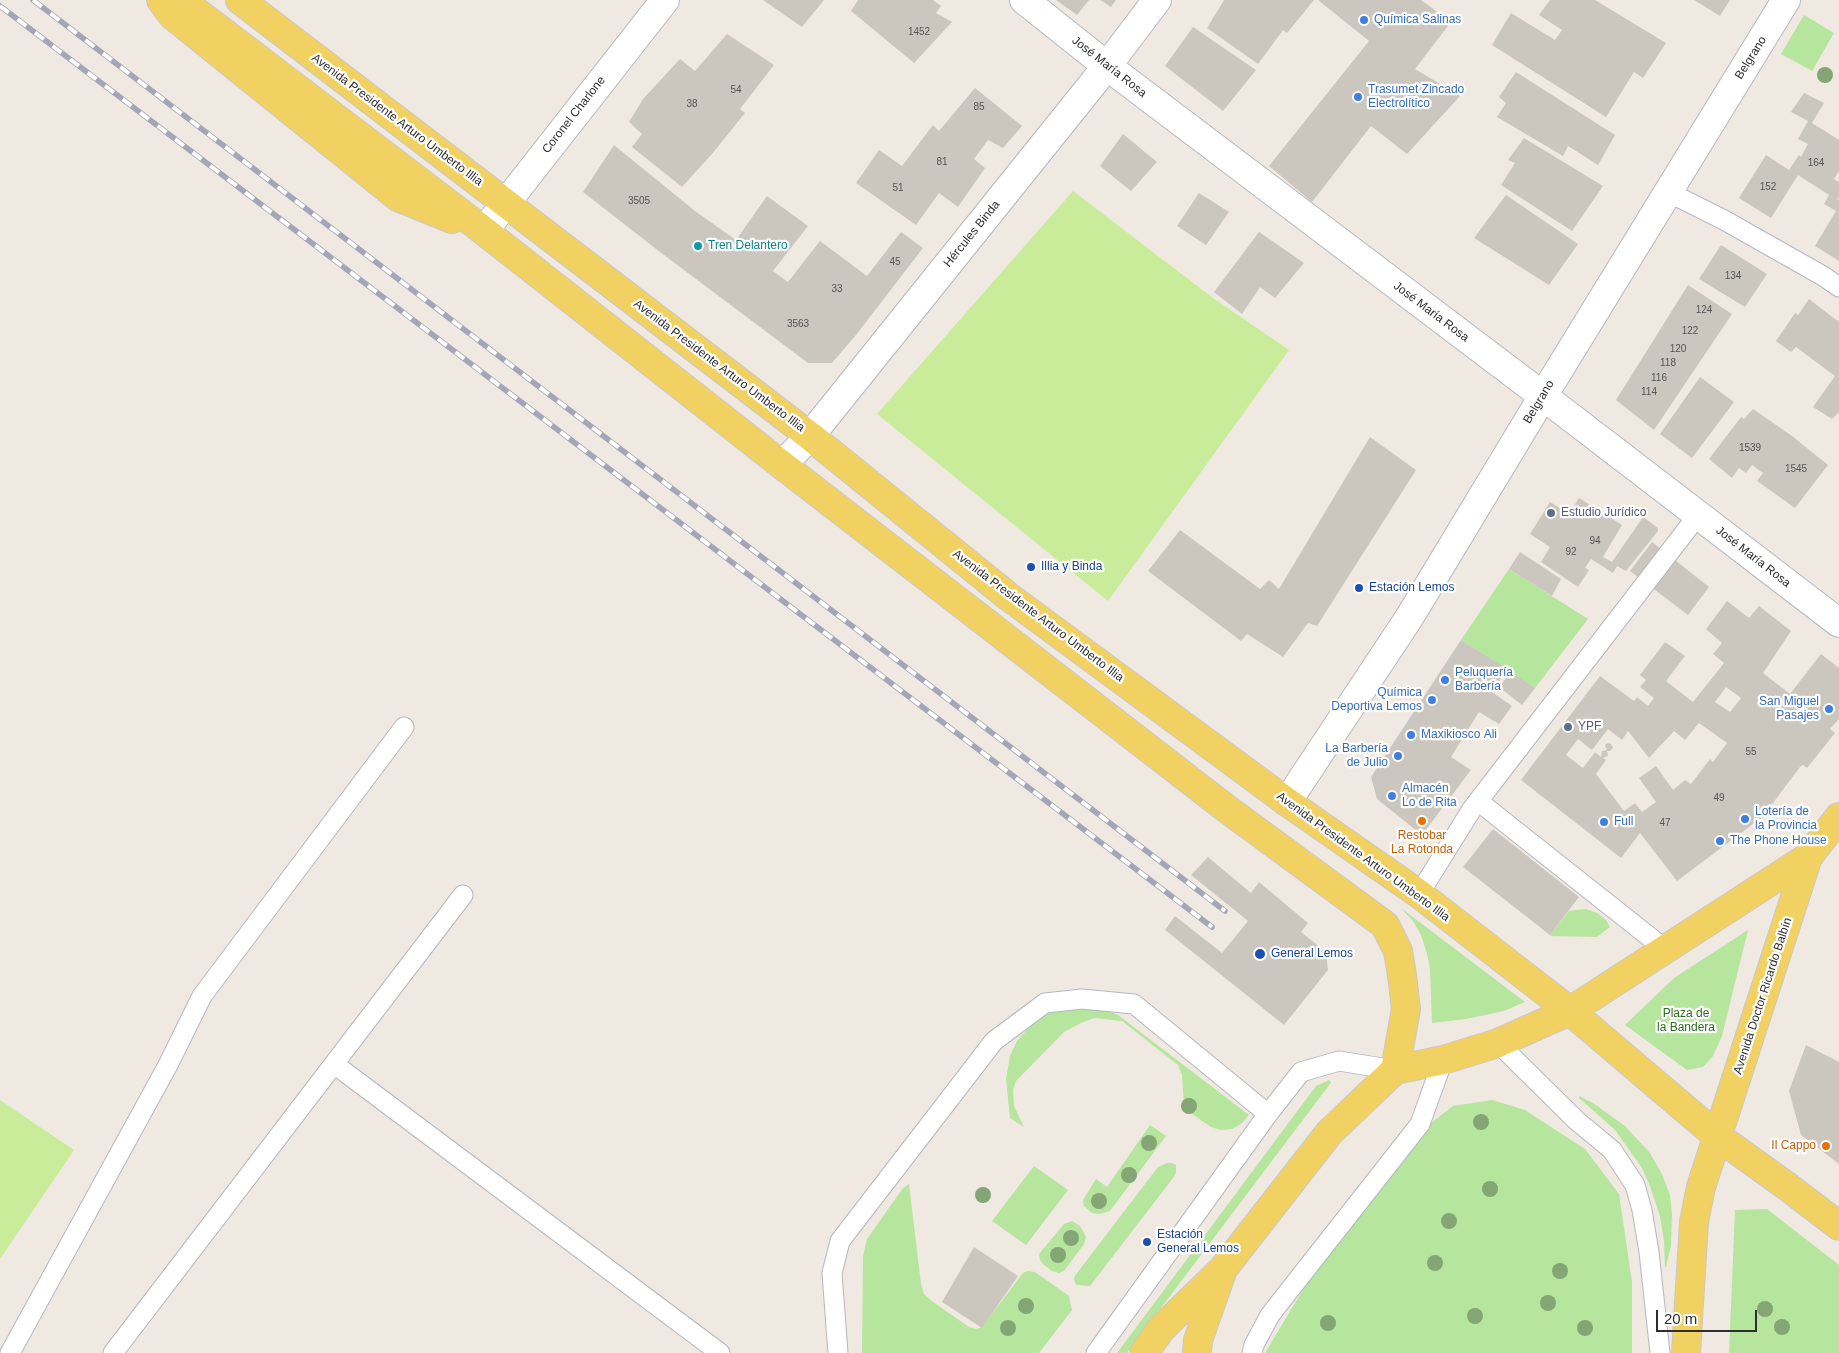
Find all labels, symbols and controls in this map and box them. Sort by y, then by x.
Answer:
place label: Química Salinas [1374,13,1461,27]
marker: Química Salinas [1358,14,1370,26]
house number: 1452 [908,26,930,38]
street label: José María Rosa [1069,33,1149,101]
street label: Belgrano [1732,34,1770,82]
street label: Avenida Presidente Arturo Umberto Illia [309,51,485,189]
street label: Coronel Charlone [539,74,609,156]
place label: Trasumet Zincado Electrolítico [1368,83,1464,111]
house number: 54 [730,84,742,96]
marker: Trasumet Zincado Electrolítico [1352,91,1364,103]
house number: 38 [686,98,698,110]
house number: 85 [973,101,985,113]
house number: 81 [936,156,948,168]
house number: 164 [1808,157,1824,169]
house number: 152 [1760,181,1776,193]
house number: 51 [892,182,904,194]
house number: 3505 [628,195,650,207]
street label: Hércules Binda [941,198,1003,270]
place label: Tren Delantero [708,239,788,253]
marker: Tren Delantero [692,240,704,252]
house number: 45 [889,256,901,268]
house number: 134 [1725,270,1741,282]
street label: José María Rosa [1390,279,1472,345]
house number: 33 [831,283,843,295]
street label: Avenida Presidente Arturo Umberto Illia [631,297,807,435]
house number: 124 [1696,304,1712,316]
house number: 3563 [787,318,809,330]
house number: 122 [1682,325,1698,337]
house number: 120 [1670,343,1686,355]
house number: 118 [1660,357,1676,369]
house number: 116 [1651,372,1667,384]
street label: Belgrano [1520,378,1558,426]
house number: 114 [1641,386,1657,398]
house number: 1539 [1739,442,1761,454]
house number: 1545 [1785,463,1807,475]
place label: Estudio Jurídico [1561,506,1646,520]
marker: Estudio Jurídico [1545,507,1557,519]
street label: José María Rosa [1713,523,1793,591]
house number: 94 [1589,535,1601,547]
house number: 92 [1565,546,1577,558]
street label: Avenida Presidente Arturo Umberto Illia [950,547,1126,685]
place label: Illia y Binda [1041,560,1102,574]
marker: Illia y Binda [1025,561,1037,573]
place label: Estación Lemos [1369,581,1454,595]
marker: Estación Lemos [1353,582,1365,594]
place label: Peluquería Barbería [1455,666,1513,694]
marker: Peluquería Barbería [1439,674,1451,686]
place label: Química Deportiva Lemos [1331,686,1422,714]
marker: Química Deportiva Lemos [1426,694,1438,706]
place label: San Miguel Pasajes [1759,695,1819,723]
marker: San Miguel Pasajes [1823,703,1835,715]
place label: YPF [1578,720,1601,734]
marker: YPF [1562,721,1574,733]
place label: Maxikiosco Ali [1421,728,1497,742]
marker: Maxikiosco Ali [1405,729,1417,741]
place label: La Barbería de Julio [1325,742,1388,770]
house number: 55 [1745,746,1757,758]
marker: La Barbería de Julio [1392,750,1404,762]
place label: Almacén Lo de Rita [1402,782,1457,810]
street label: Avenida Presidente Arturo Umberto Illia [1274,789,1452,925]
marker: Almacén Lo de Rita [1386,790,1398,802]
house number: 49 [1713,792,1725,804]
place label: Lotería de la Provincia [1755,805,1817,833]
marker: Lotería de la Provincia [1739,813,1751,825]
marker: Restobar La Rotonda [1416,815,1428,827]
place label: Full [1614,815,1633,829]
marker: Full [1598,816,1610,828]
house number: 47 [1659,817,1671,829]
place label: Restobar La Rotonda [1391,829,1453,857]
place label: The Phone House [1730,834,1827,848]
marker: The Phone House [1714,835,1726,847]
street label: Avenida Doctor Ricardo Balbín [1731,916,1795,1076]
marker: General Lemos [1253,947,1267,961]
place label: General Lemos [1271,947,1353,961]
park label: Plaza de la Bandera [1657,1007,1715,1035]
place label: Il Cappo [1771,1139,1816,1153]
marker: Il Cappo [1820,1140,1832,1152]
place label: Estación General Lemos [1157,1228,1239,1256]
marker: Estación General Lemos [1141,1236,1153,1248]
scale bar [1659,1300,1760,1332]
text: 20 m [1664,1310,1697,1327]

